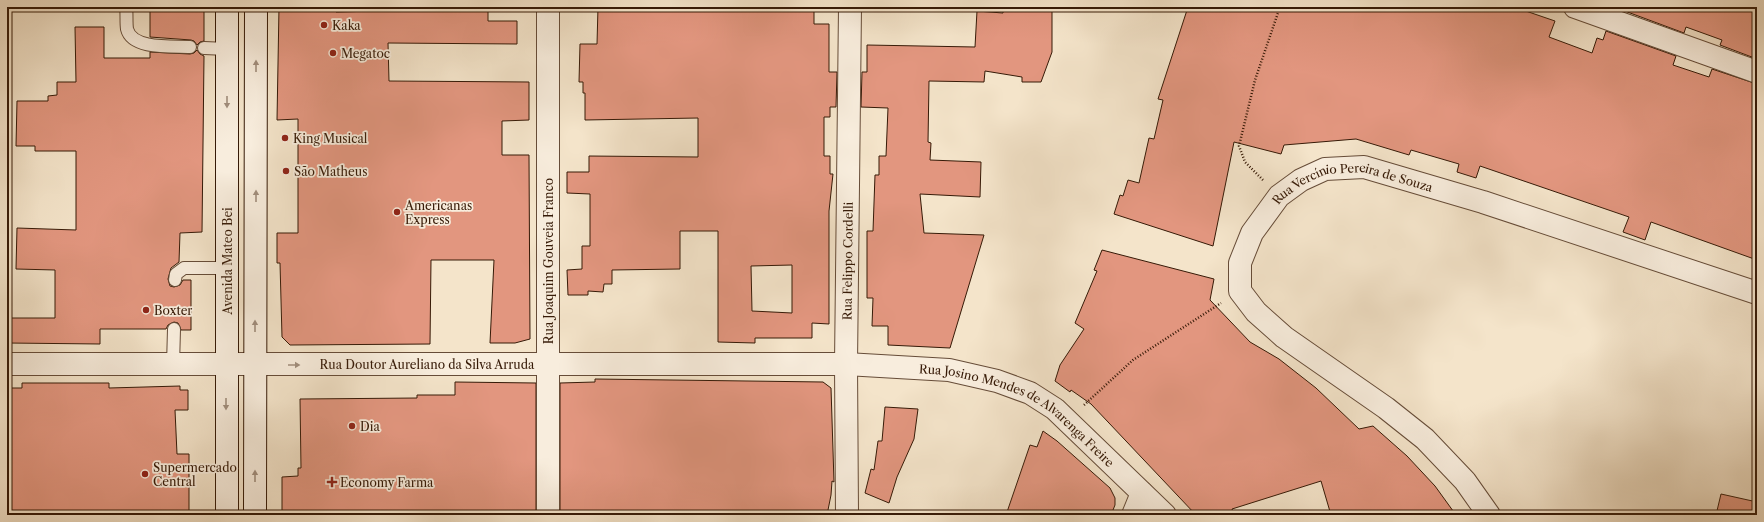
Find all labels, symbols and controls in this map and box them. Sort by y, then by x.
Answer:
place label: Kaka [332,18,361,33]
marker: Kaka [319,20,329,30]
place label: Megatoc [341,46,390,61]
marker: Megatoc [328,48,338,58]
one-way arrow [253,59,259,72]
one-way arrow [224,96,230,109]
place label: King Musical [293,131,368,146]
marker: King Musical [280,133,290,143]
street label: Rua Vercínio Pereira de Souza [1268,159,1435,207]
place label: São Matheus [294,164,367,179]
marker: São Matheus [281,166,291,176]
street label: Rua Joaquim Gouveia Franco [541,178,556,344]
one-way arrow [253,189,259,202]
place label: Americanas Express [404,198,472,227]
street label: Rua Felippo Cordelli [839,201,855,320]
street label: Avenida Mateo Bei [220,207,235,316]
marker: Americanas Express [392,207,402,217]
place label: Boxter [154,303,192,318]
marker: Boxter [141,305,151,315]
one-way arrow [252,319,258,332]
street label: Rua Doutor Aureliano da Silva Arruda [320,357,535,372]
street label: Rua Josino Mendes de Alvarenga Freire [919,361,1118,470]
one-way arrow [288,362,301,368]
one-way arrow [223,398,229,411]
place label: Dia [360,419,380,434]
marker: Dia [347,421,357,431]
place label: Supermercado Central [153,460,237,489]
marker: Supermercado Central [140,469,150,479]
one-way arrow [252,469,258,482]
place label: Economy Farma [340,475,434,490]
marker: Economy Farma [327,477,337,487]

